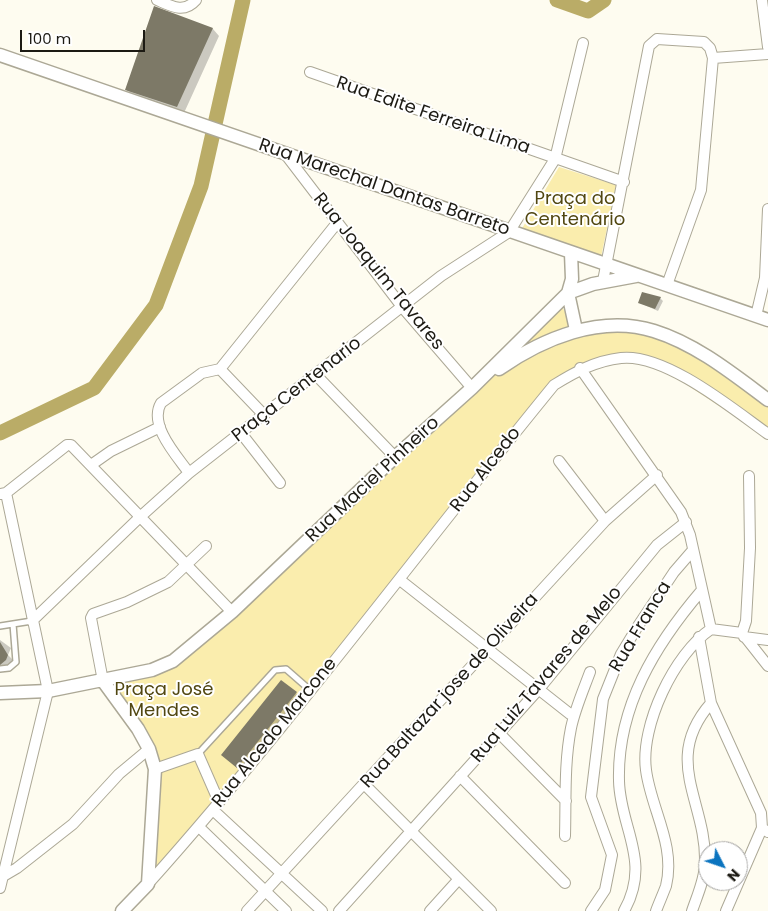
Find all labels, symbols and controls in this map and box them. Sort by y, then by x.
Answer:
scale bar [22,20,148,52]
text: 100 m [28,28,71,49]
street label: Rua Edite Ferreira Lima [333,73,533,159]
street label: Rua Marechal Dantas Barreto [256,135,512,241]
park label: Praça do Centenário [525,188,625,230]
street label: Rua Joaquim Tavares [308,189,448,355]
street label: Praça Centenario [228,333,366,447]
street label: Rua Maciel Pinheiro [302,413,444,547]
street label: Rua Alcedo [446,423,526,517]
street label: Rua Franca [605,578,677,676]
street label: Rua Luiz Tavares de Melo [467,583,627,767]
street label: Rua Baltazar jose de Oliveira [357,589,543,793]
street label: Rua Alcedo Marcone [208,654,342,812]
park label: Praça José Mendes [115,679,213,722]
north arrow [698,841,748,891]
text: N [723,865,745,886]

